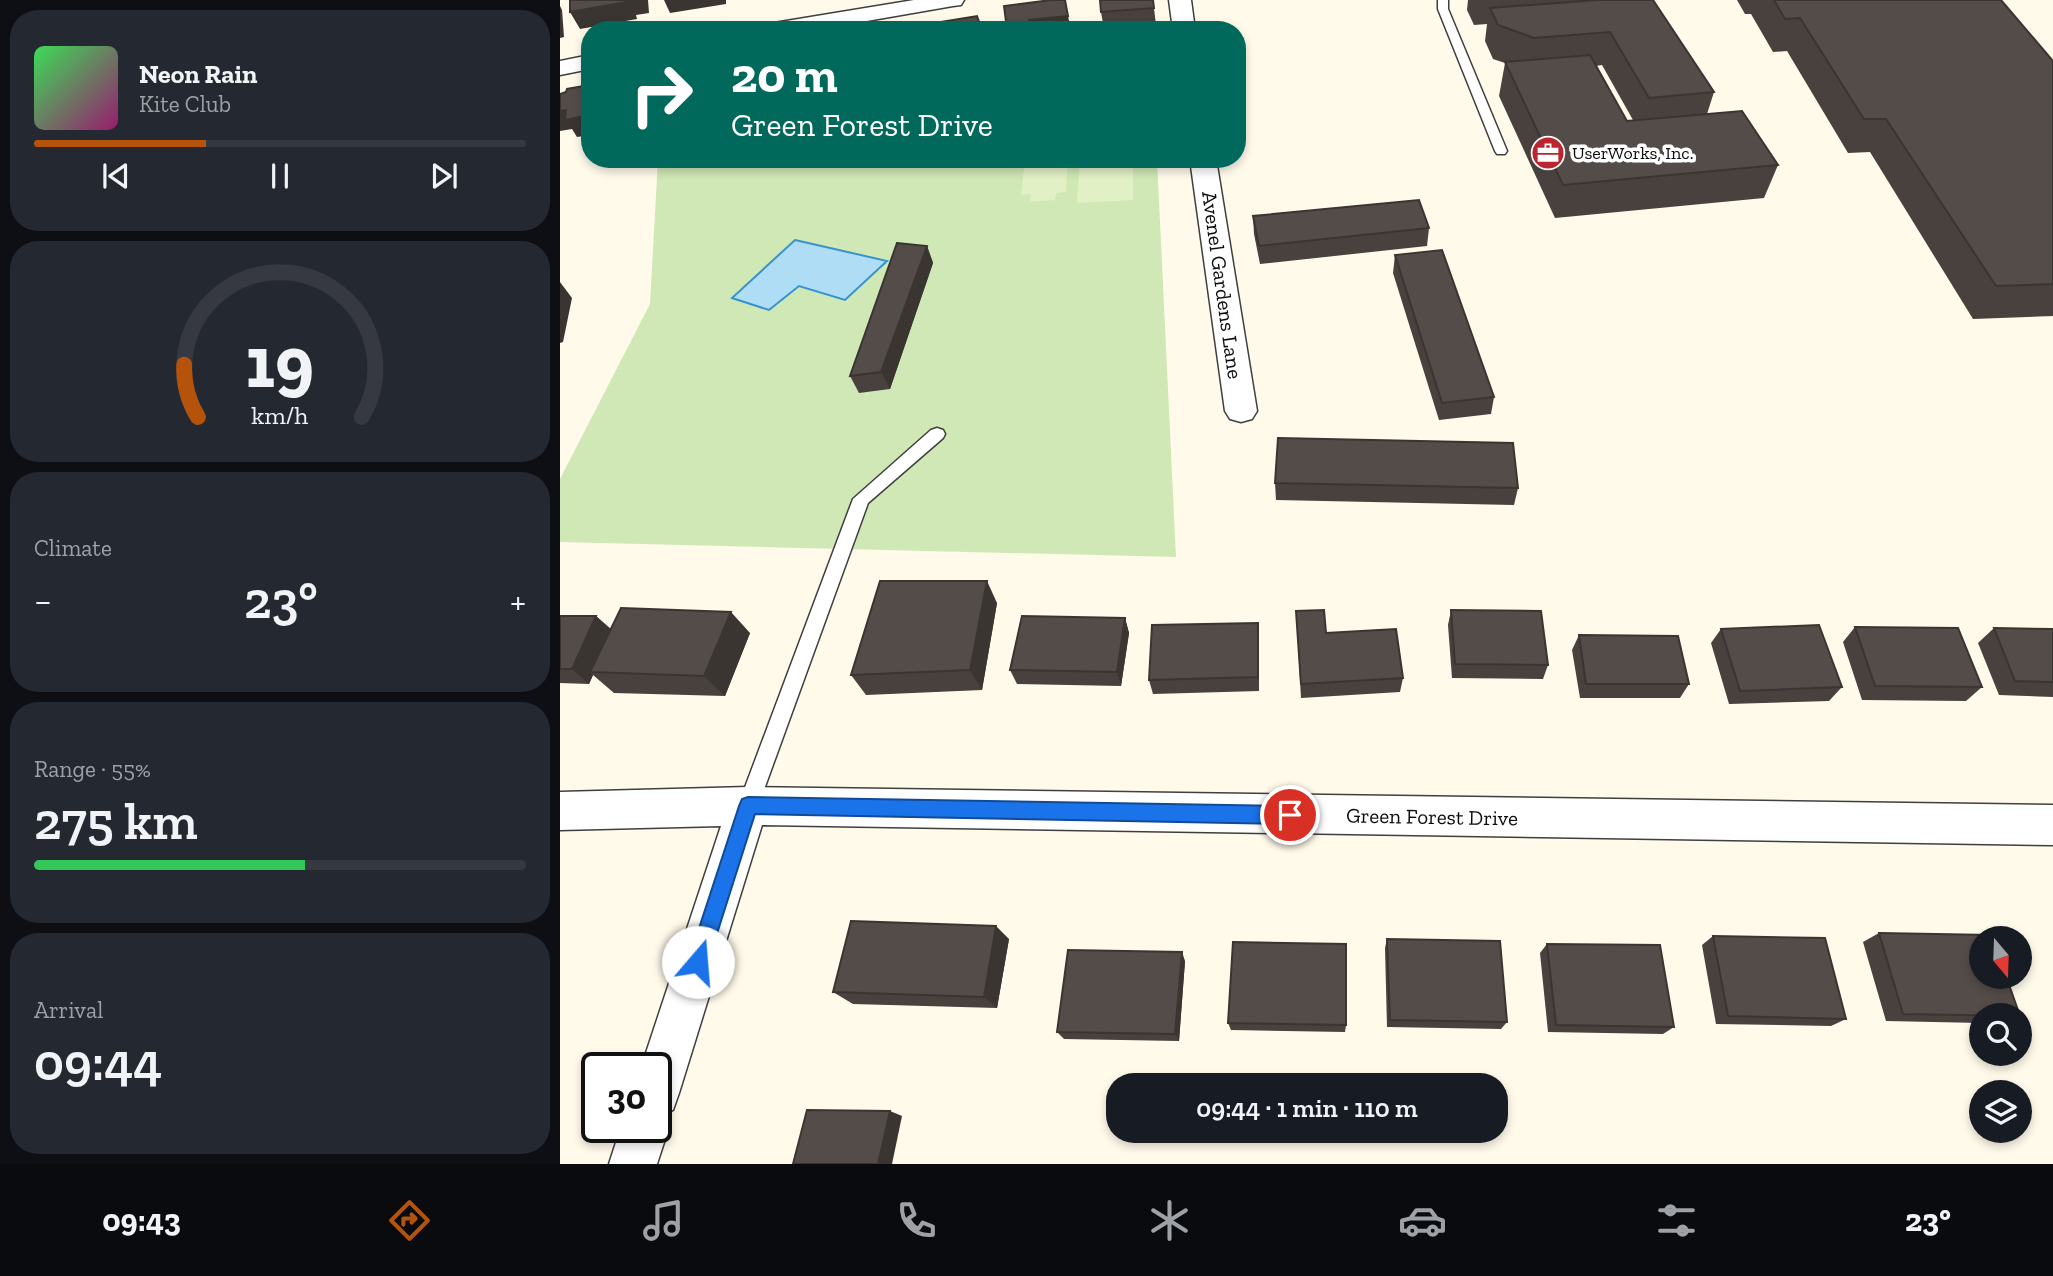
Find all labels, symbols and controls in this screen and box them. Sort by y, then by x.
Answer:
text: 20 m [731,46,838,105]
icon: right [616,49,707,140]
text: Neon Rain [139,58,257,90]
text: Kite Club [139,90,231,118]
text: Green Forest Drive [731,106,993,144]
office icon: UserWorks, Inc. [1529,134,1567,172]
place label: UserWorks, Inc. [1572,142,1693,164]
icon: previous [97,157,135,195]
icon: pause [261,157,299,195]
icon: next [425,157,463,195]
street label: Avenel Gardens Lane [1197,189,1248,381]
text: 19 [246,319,314,407]
text: km/h [251,400,309,430]
text: Climate [34,534,112,562]
text: 23° [244,569,318,631]
text: − [34,578,52,624]
text: + [510,578,526,624]
text: Range · 55% [34,755,151,783]
pin [1260,785,1320,845]
text: 275 km [34,790,198,852]
icon: arrive [1271,796,1309,834]
street label: Green Forest Drive [1346,803,1518,830]
position arrow [661,925,735,999]
north arrow [1969,926,2032,989]
map controls [1969,926,2032,1143]
text: Arrival [34,996,103,1024]
button: search [1969,1003,2032,1066]
text: 09:44 [34,1031,162,1093]
speed limit sign: 30 [581,1052,672,1143]
button: layers [1969,1080,2032,1143]
text: 09:44 · 1 min · 110 m [1196,1092,1418,1124]
icon: directions [385,1196,434,1245]
icon: music [639,1196,688,1245]
icon: phone [892,1196,941,1245]
icon: climate [1145,1196,1194,1245]
icon: car [1398,1196,1447,1245]
icon: filters [1652,1196,1701,1245]
text: 09:43 [102,1201,181,1239]
text: 23° [1905,1201,1951,1239]

